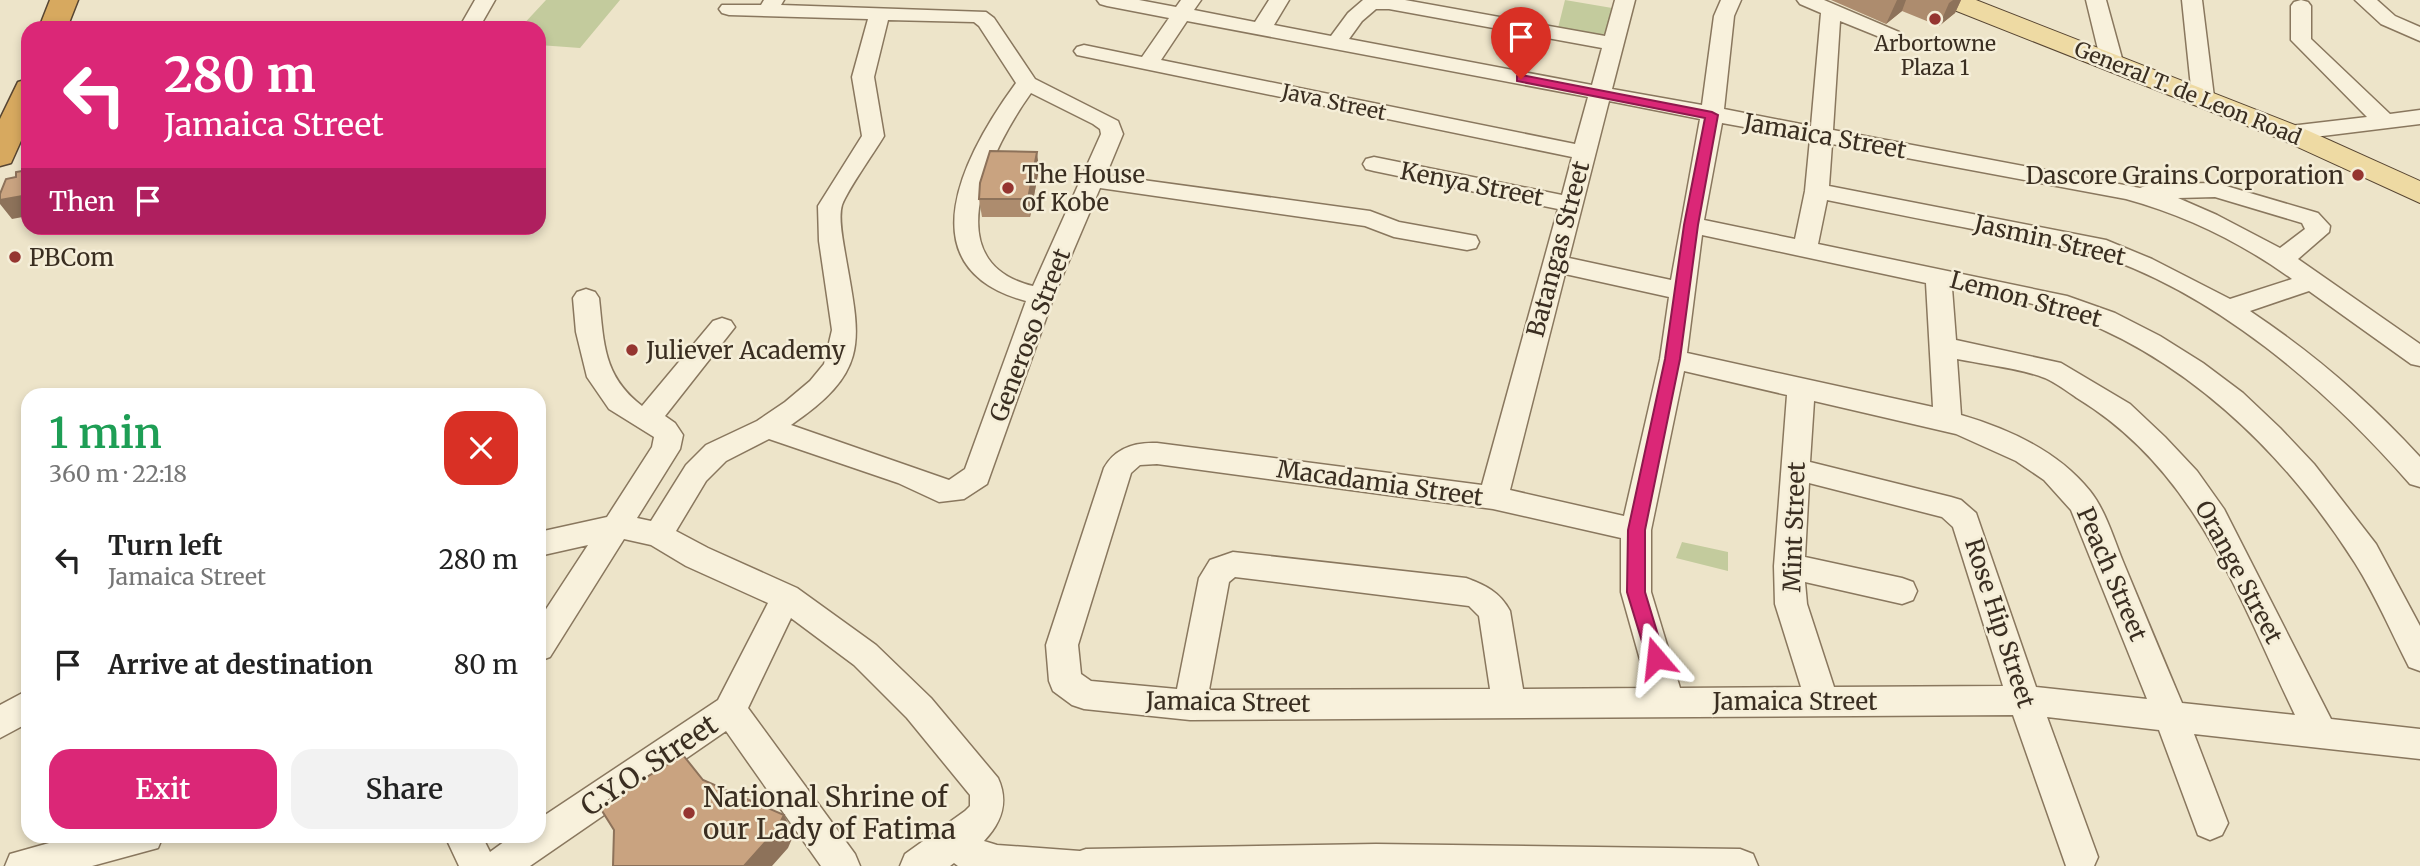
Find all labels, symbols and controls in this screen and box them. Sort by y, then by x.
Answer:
pin [1491,7,1551,79]
marker: Arbortowne Plaza 1 [1927,11,1943,27]
icon: arrive [1502,18,1540,56]
place label: Arbortowne Plaza 1 [1873,30,1996,81]
street label: General T. de Leon Road [2071,35,2306,151]
text: 280 m [164,44,316,105]
icon: left [49,49,140,140]
street label: Java Street [1278,78,1389,126]
text: Jamaica Street [164,105,384,145]
street label: Jamaica Street [1740,106,1909,166]
street label: Kenya Street [1398,155,1547,213]
street label: Batangas Street [1520,157,1597,340]
place label: The House of Kobe [1022,159,1145,218]
place label: Dascore Grains Corporation [2025,160,2344,191]
marker: Dascore Grains Corporation [2350,167,2366,183]
marker: The House of Kobe [1000,180,1016,196]
icon: arrive [129,182,167,220]
text: Then [49,185,115,218]
street label: Jasmin Street [1970,207,2129,273]
place label: PBCom [29,242,114,273]
street label: Generoso Street [983,243,1078,426]
marker: PBCom [7,249,23,265]
street label: Lemon Street [1947,264,2106,334]
place label: Juliever Academy [645,335,845,366]
marker: Juliever Academy [624,342,640,358]
text: 1 min [49,407,162,459]
button: close [444,411,518,485]
street label: Macadamia Street [1275,453,1486,513]
text: 360 m · 22:18 [49,459,187,488]
street label: Mint Street [1776,461,1812,593]
street label: Orange Street [2188,495,2290,649]
street label: Peach Street [2070,502,2154,646]
text: Turn left [108,529,222,562]
street label: Rose Hip Street [1958,534,2042,712]
icon: left [49,541,87,579]
text: 280 m [439,543,518,576]
text: Jamaica Street [108,562,266,591]
position arrow [1619,621,1693,695]
icon: arrive [49,646,87,684]
text: Arrive at destination [108,648,373,681]
text: 80 m [454,648,518,681]
street label: Jamaica Street [1144,685,1311,719]
street label: Jamaica Street [1712,686,1878,717]
street label: C.Y.O. Street [574,706,724,824]
button: Exit [49,749,277,829]
button: Share [291,749,518,829]
place label: National Shrine of our Lady of Fatima [703,779,956,847]
marker: National Shrine of our Lady of Fatima [681,805,697,821]

